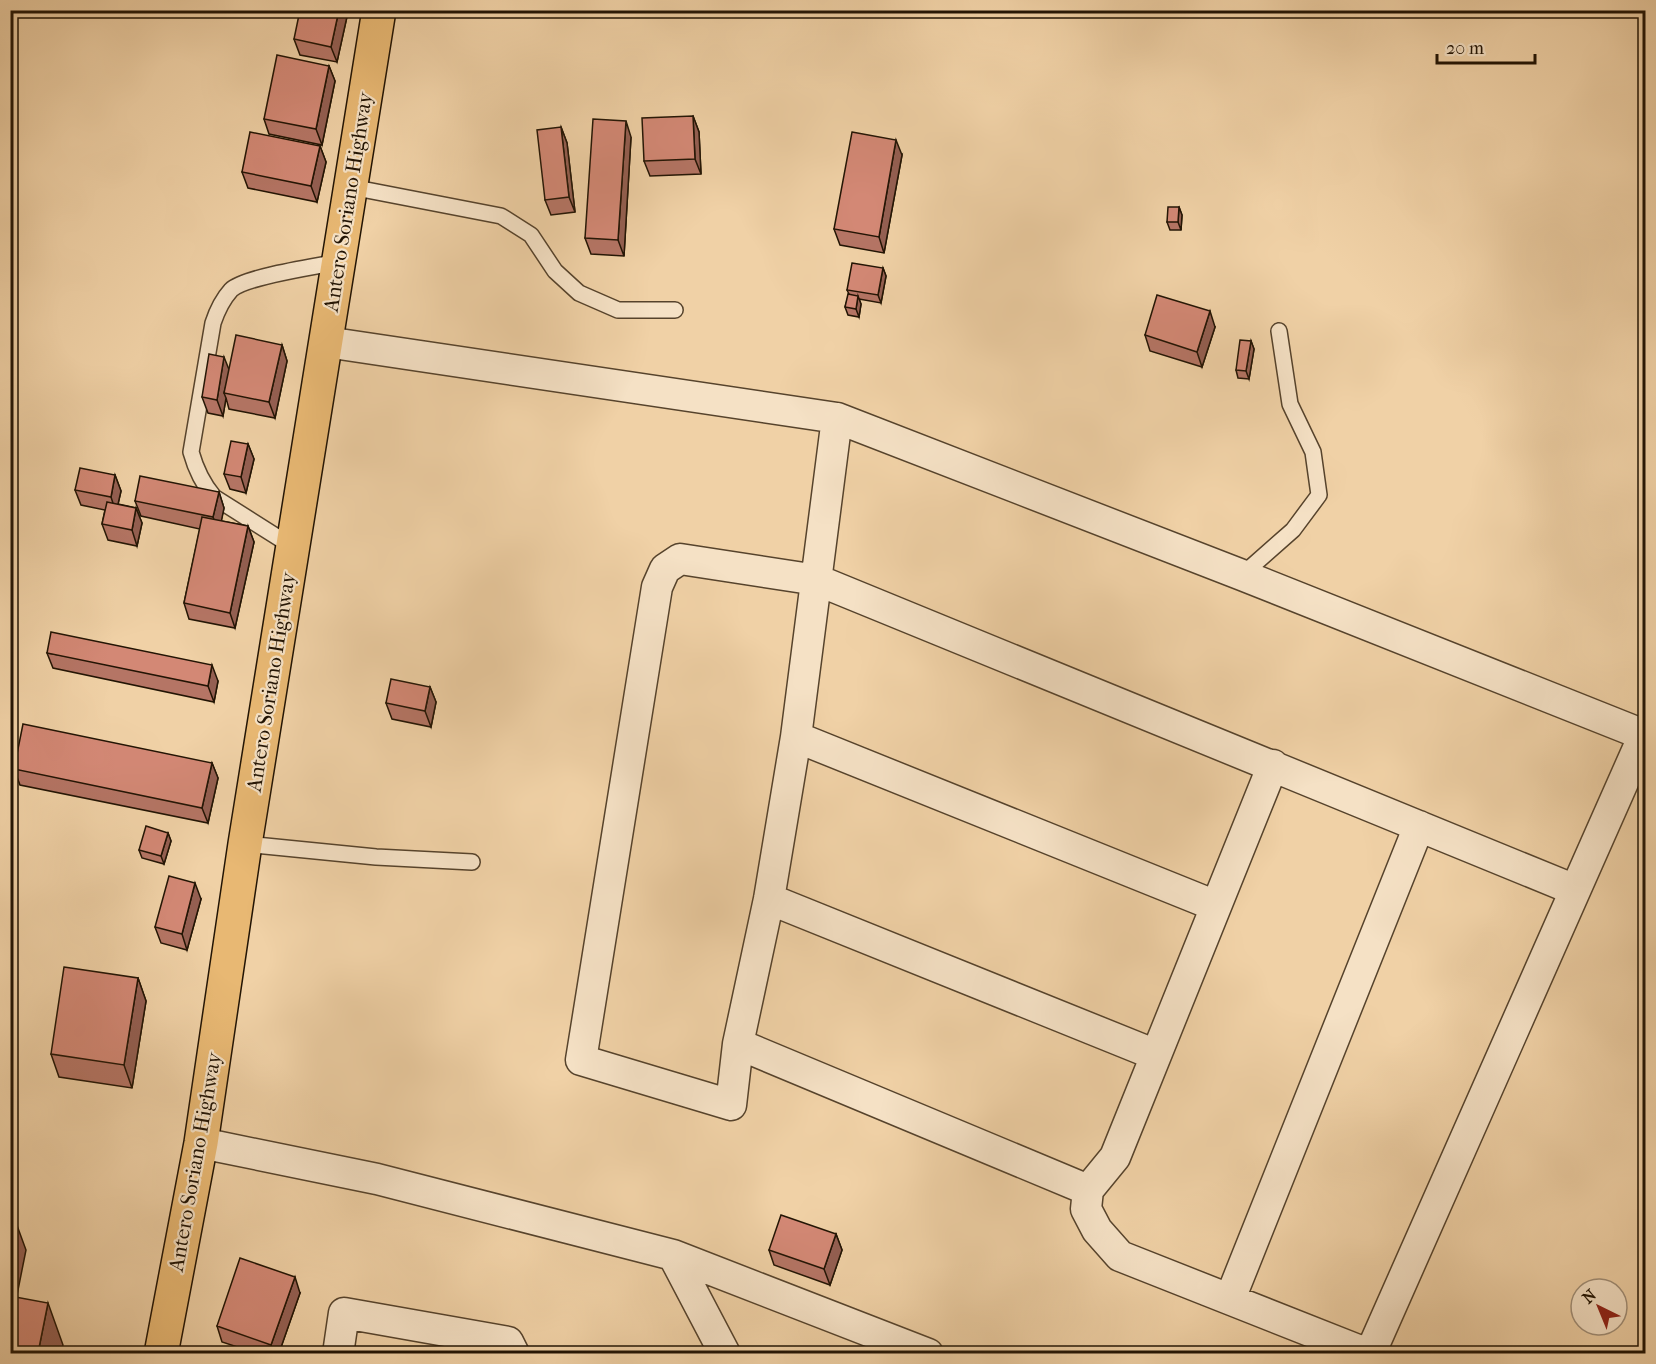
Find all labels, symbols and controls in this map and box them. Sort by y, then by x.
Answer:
scale bar [1437,27,1534,65]
text: 20 m [1446,38,1484,59]
street label: Antero Soriano Highway [319,90,377,315]
street label: Antero Soriano Highway [242,570,300,795]
street label: Antero Soriano Highway [164,1050,226,1274]
north arrow [1569,1277,1629,1337]
text: N [1578,1285,1601,1307]

